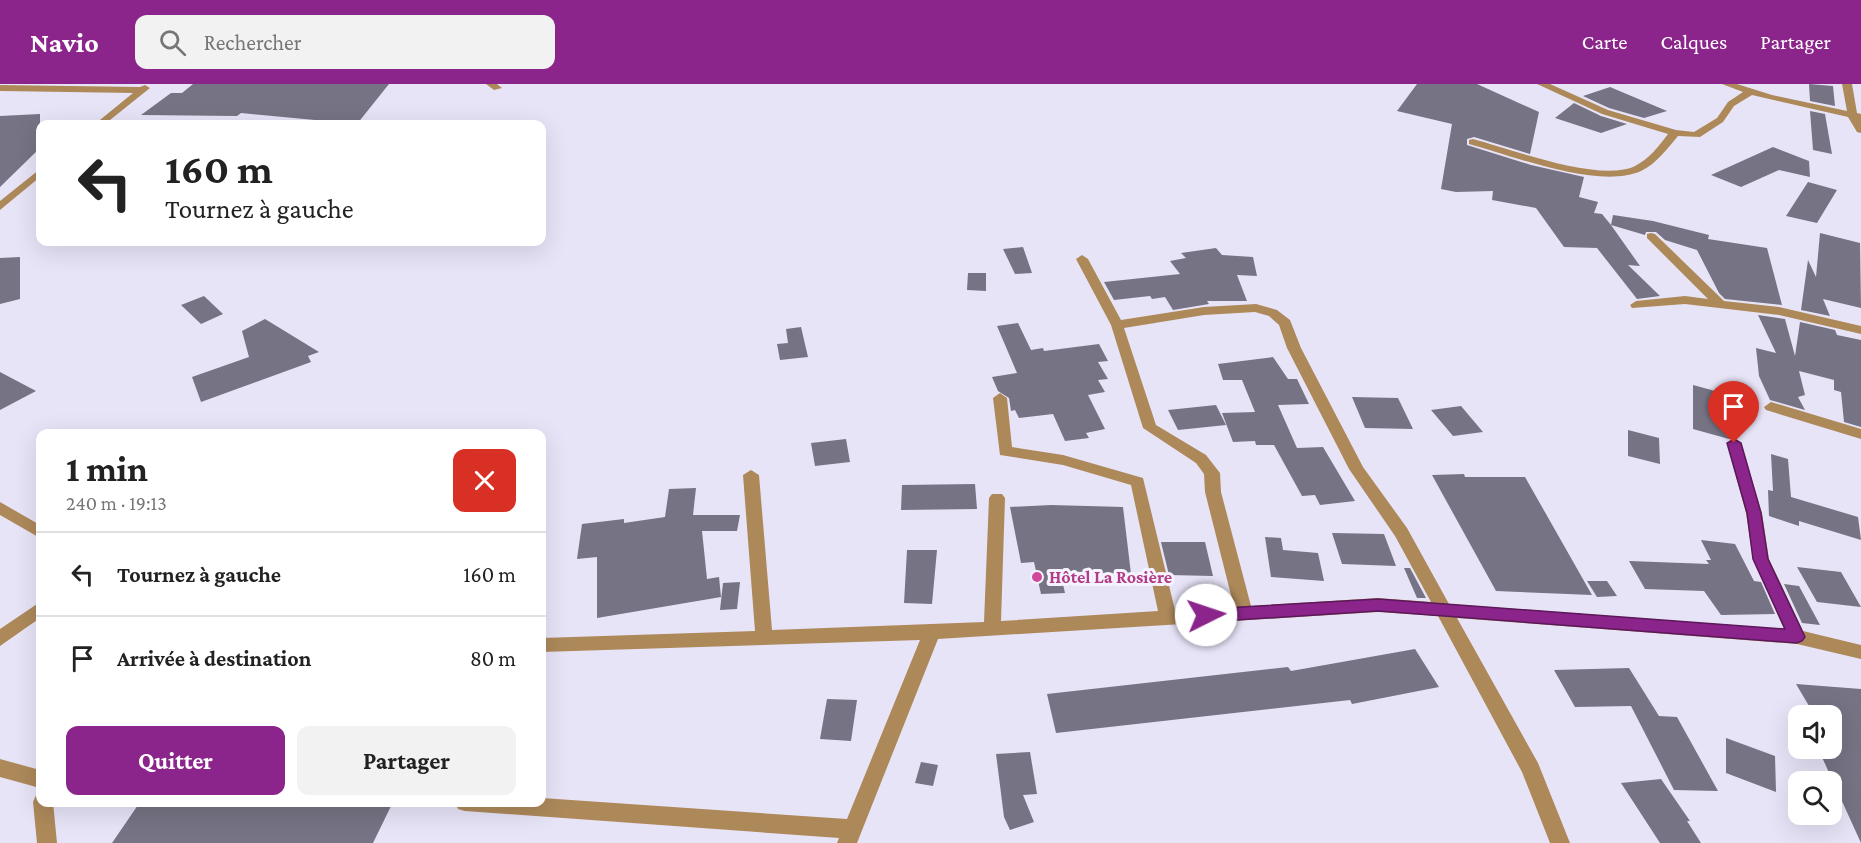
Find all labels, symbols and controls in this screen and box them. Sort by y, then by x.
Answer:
search box [135,15,555,69]
icon: search [156,26,189,59]
text: Navio [30,27,99,58]
text: Rechercher [204,30,302,55]
text: Carte [1582,30,1627,54]
text: Calques [1660,30,1727,54]
text: Partager [1760,30,1831,54]
icon: left [66,144,144,222]
text: 160 m [165,145,273,192]
text: Tournez à gauche [165,194,354,224]
pin [1708,381,1759,443]
icon: arrive [1717,390,1750,423]
text: 1 min [66,449,148,489]
button: close [453,449,516,512]
text: 240 m · 19:13 [66,492,167,514]
icon: left [66,558,99,591]
text: Tournez à gauche [117,562,281,587]
text: 160 m [463,562,516,587]
place label: Hôtel La Rosière [1049,567,1172,587]
marker: Hôtel La Rosière [1030,570,1044,584]
position arrow [1174,583,1238,647]
icon: arrive [66,642,99,675]
text: Arrivée à destination [117,646,311,671]
text: 80 m [470,646,516,671]
map controls [1788,705,1842,825]
button: sound [1788,705,1842,759]
button: Quitter [66,726,285,795]
button: Partager [297,726,516,795]
button: search [1788,771,1842,825]

